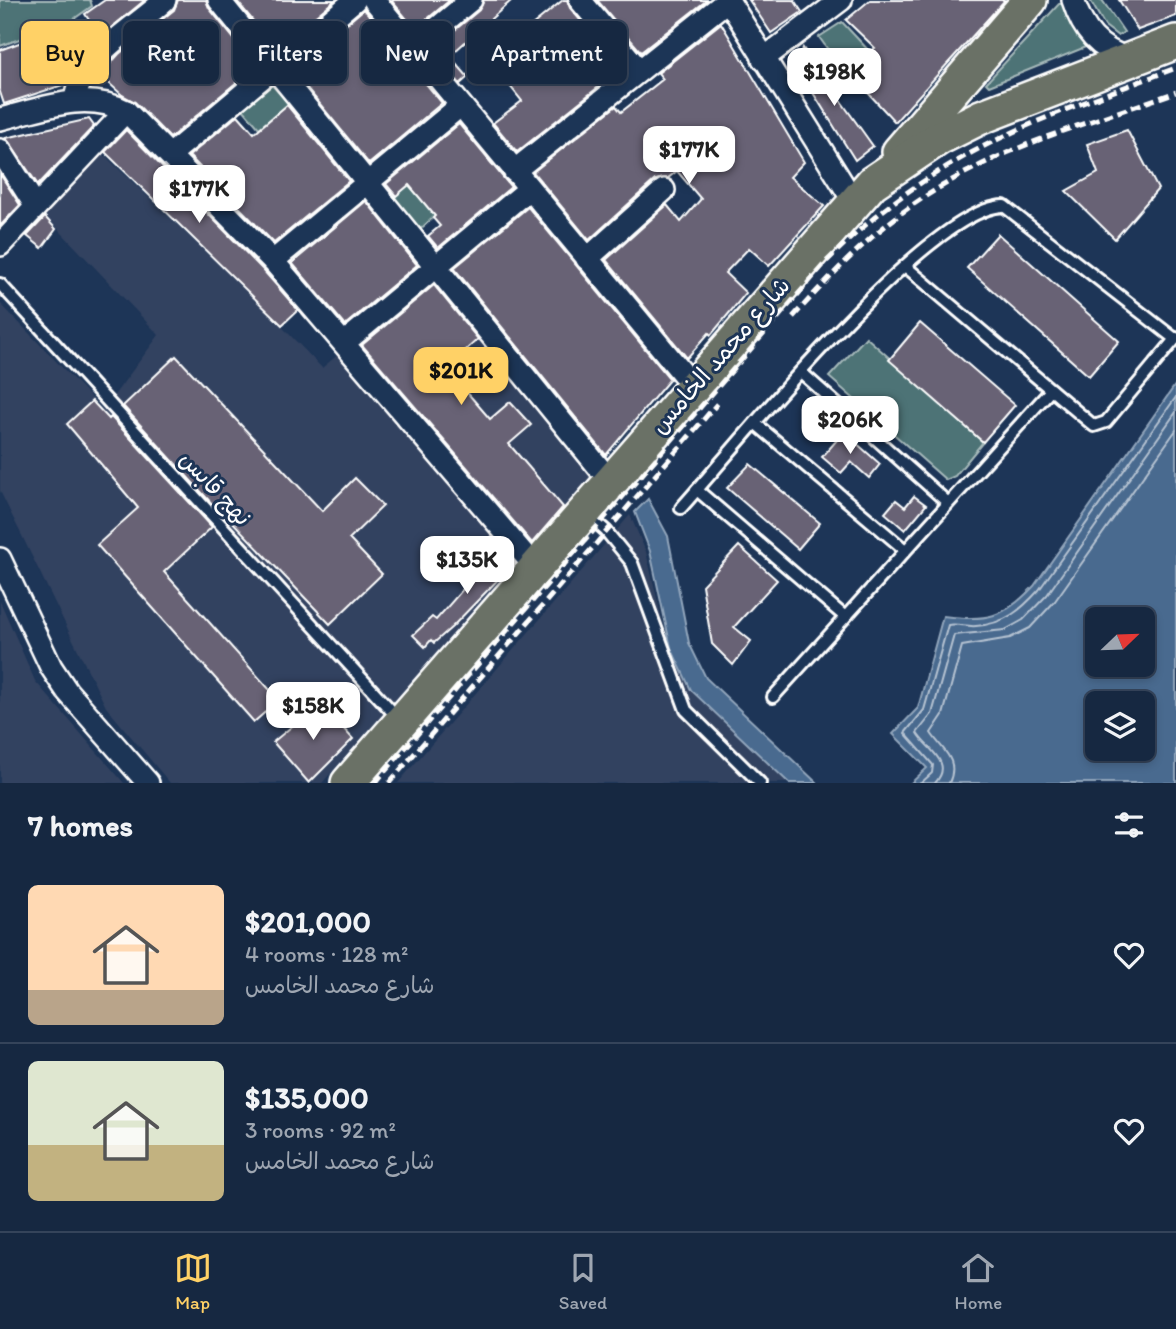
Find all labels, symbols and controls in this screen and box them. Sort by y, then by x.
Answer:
chip: Buy [21,21,109,84]
chip: Rent [123,21,219,84]
chip: Filters [233,21,347,84]
chip: New [361,21,453,84]
chip: Apartment [467,21,627,84]
pin: $198K [785,48,883,108]
text: $198K [803,57,865,85]
pin: $177K [640,127,738,186]
text: $177K [659,135,719,163]
pin: $177K [150,166,248,225]
text: $177K [169,174,229,202]
street label: شارع محمد الخامس [644,271,798,441]
pin: $201K [412,348,510,407]
text: $201K [429,356,493,384]
pin: $206K [801,396,899,456]
text: $206K [818,405,882,433]
street label: نهج قابس [173,444,258,533]
pin: $135K [418,536,516,596]
text: $135K [436,545,498,573]
north arrow [1085,607,1155,677]
map controls [1085,607,1155,761]
pin: $158K [264,682,362,742]
text: $158K [282,691,344,719]
button: layers [1085,691,1155,761]
icon: filters [1110,806,1148,844]
text: 7 homes [28,807,133,844]
text: $201,000 [245,903,371,940]
icon: home [84,913,168,997]
icon: heart [1110,936,1148,974]
text: 4 rooms · 128 m² [245,940,408,968]
text: شارع محمد الخامس [245,971,435,999]
text: $135,000 [245,1079,369,1116]
icon: home [84,1089,168,1173]
icon: heart [1110,1112,1148,1150]
text: 3 rooms · 92 m² [245,1116,396,1144]
text: شارع محمد الخامس [245,1147,435,1175]
tab: Map [174,1249,212,1314]
tab: Saved [559,1249,607,1314]
tab: Home [954,1249,1002,1314]

